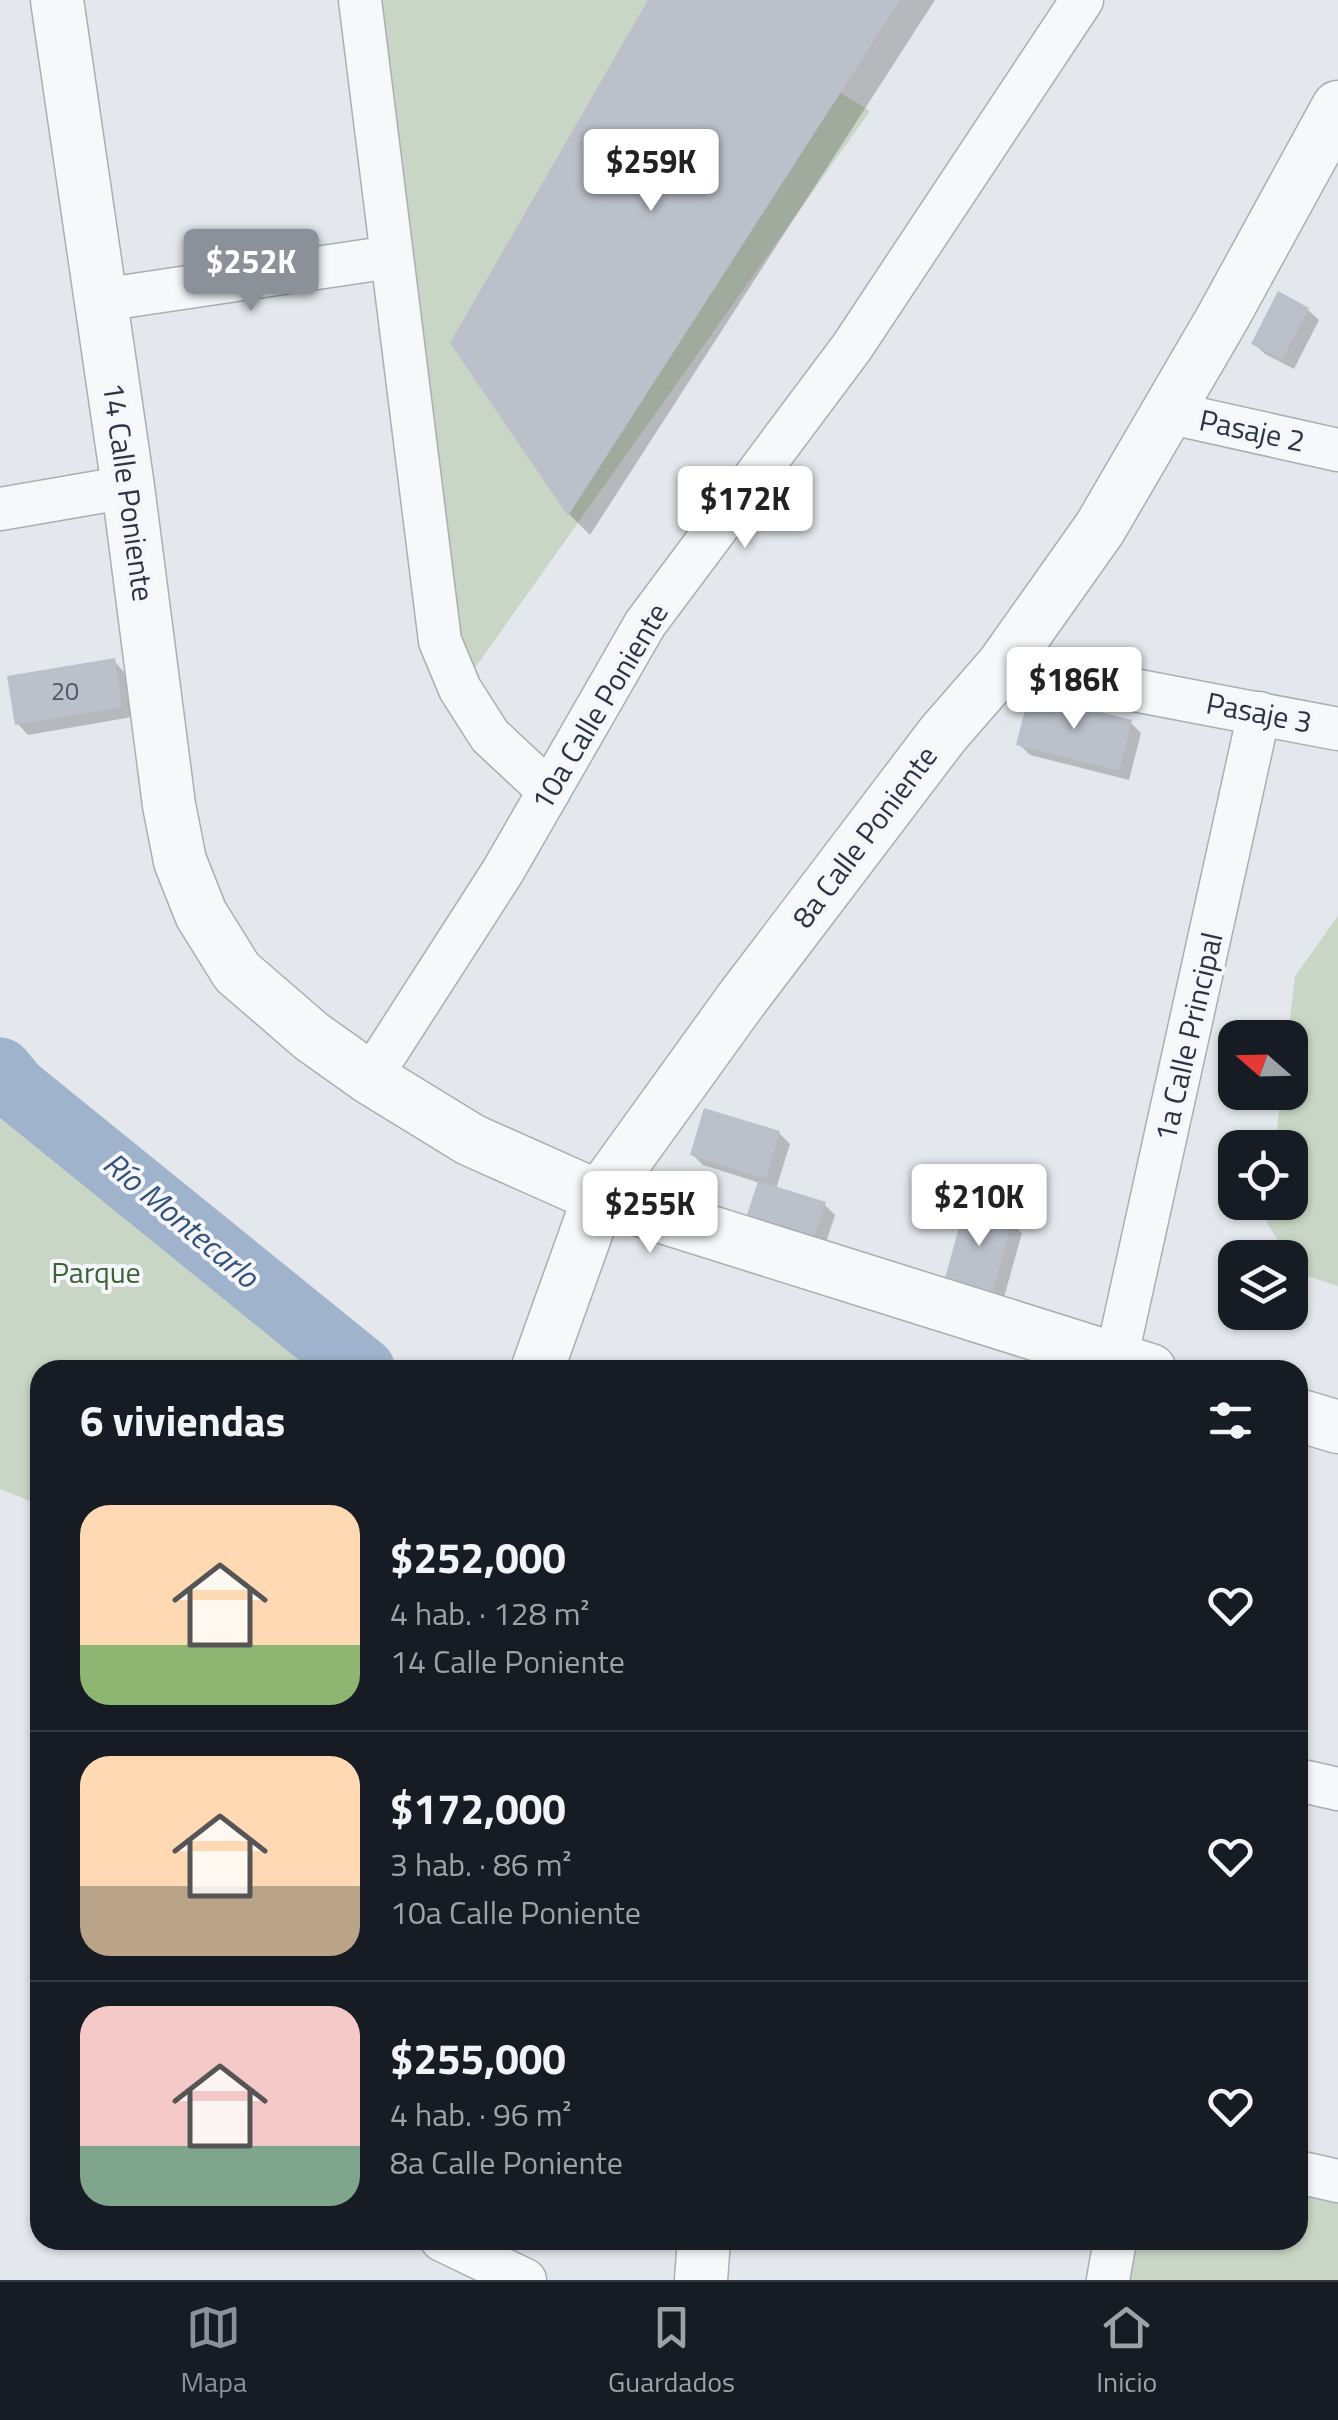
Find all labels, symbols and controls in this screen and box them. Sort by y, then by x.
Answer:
pin: $259K [581,129,721,214]
text: $259K [606,137,696,185]
pin: $252K [181,229,321,314]
text: $252K [206,237,296,285]
street label: 14 Calle Poniente [91,380,167,604]
street label: Pasaje 2 [1195,396,1309,464]
pin: $172K [675,466,815,551]
text: $172K [700,474,790,522]
street label: 10a Calle Poniente [519,594,679,819]
pin: $186K [1004,647,1144,732]
text: $186K [1029,655,1119,703]
house number: 20 [51,672,79,710]
street label: Pasaje 3 [1202,679,1316,745]
street label: 8a Calle Poniente [780,735,948,937]
street label: 1a Calle Principal [1142,928,1234,1146]
north arrow [1218,1020,1308,1110]
map controls [1218,1020,1308,1330]
button: locate [1218,1130,1308,1220]
water label: Río Montecarlo [93,1140,271,1300]
pin: $210K [909,1164,1049,1249]
pin: $255K [580,1171,720,1256]
text: $210K [934,1172,1024,1220]
text: $255K [605,1179,695,1227]
button: layers [1218,1240,1308,1330]
park label: Parque [51,1249,141,1295]
text: 6 viviendas [80,1388,285,1452]
icon: filters [1203,1393,1258,1448]
text: $252,000 [390,1525,566,1589]
icon: home [160,1545,280,1665]
icon: heart [1203,1578,1258,1633]
text: 4 hab. · 128 m² [390,1589,589,1637]
text: 14 Calle Poniente [390,1637,625,1685]
text: $172,000 [390,1776,566,1840]
icon: home [160,1796,280,1916]
icon: heart [1203,1829,1258,1884]
text: 3 hab. · 86 m² [390,1840,572,1888]
text: 10a Calle Poniente [390,1888,641,1936]
text: $255,000 [390,2026,566,2090]
icon: home [160,2046,280,2166]
icon: heart [1203,2079,1258,2134]
text: 4 hab. · 96 m² [390,2090,572,2138]
text: 8a Calle Poniente [390,2138,623,2186]
tab: Mapa [181,2300,247,2403]
tab: Guardados [608,2300,735,2403]
tab: Inicio [1096,2300,1157,2403]

